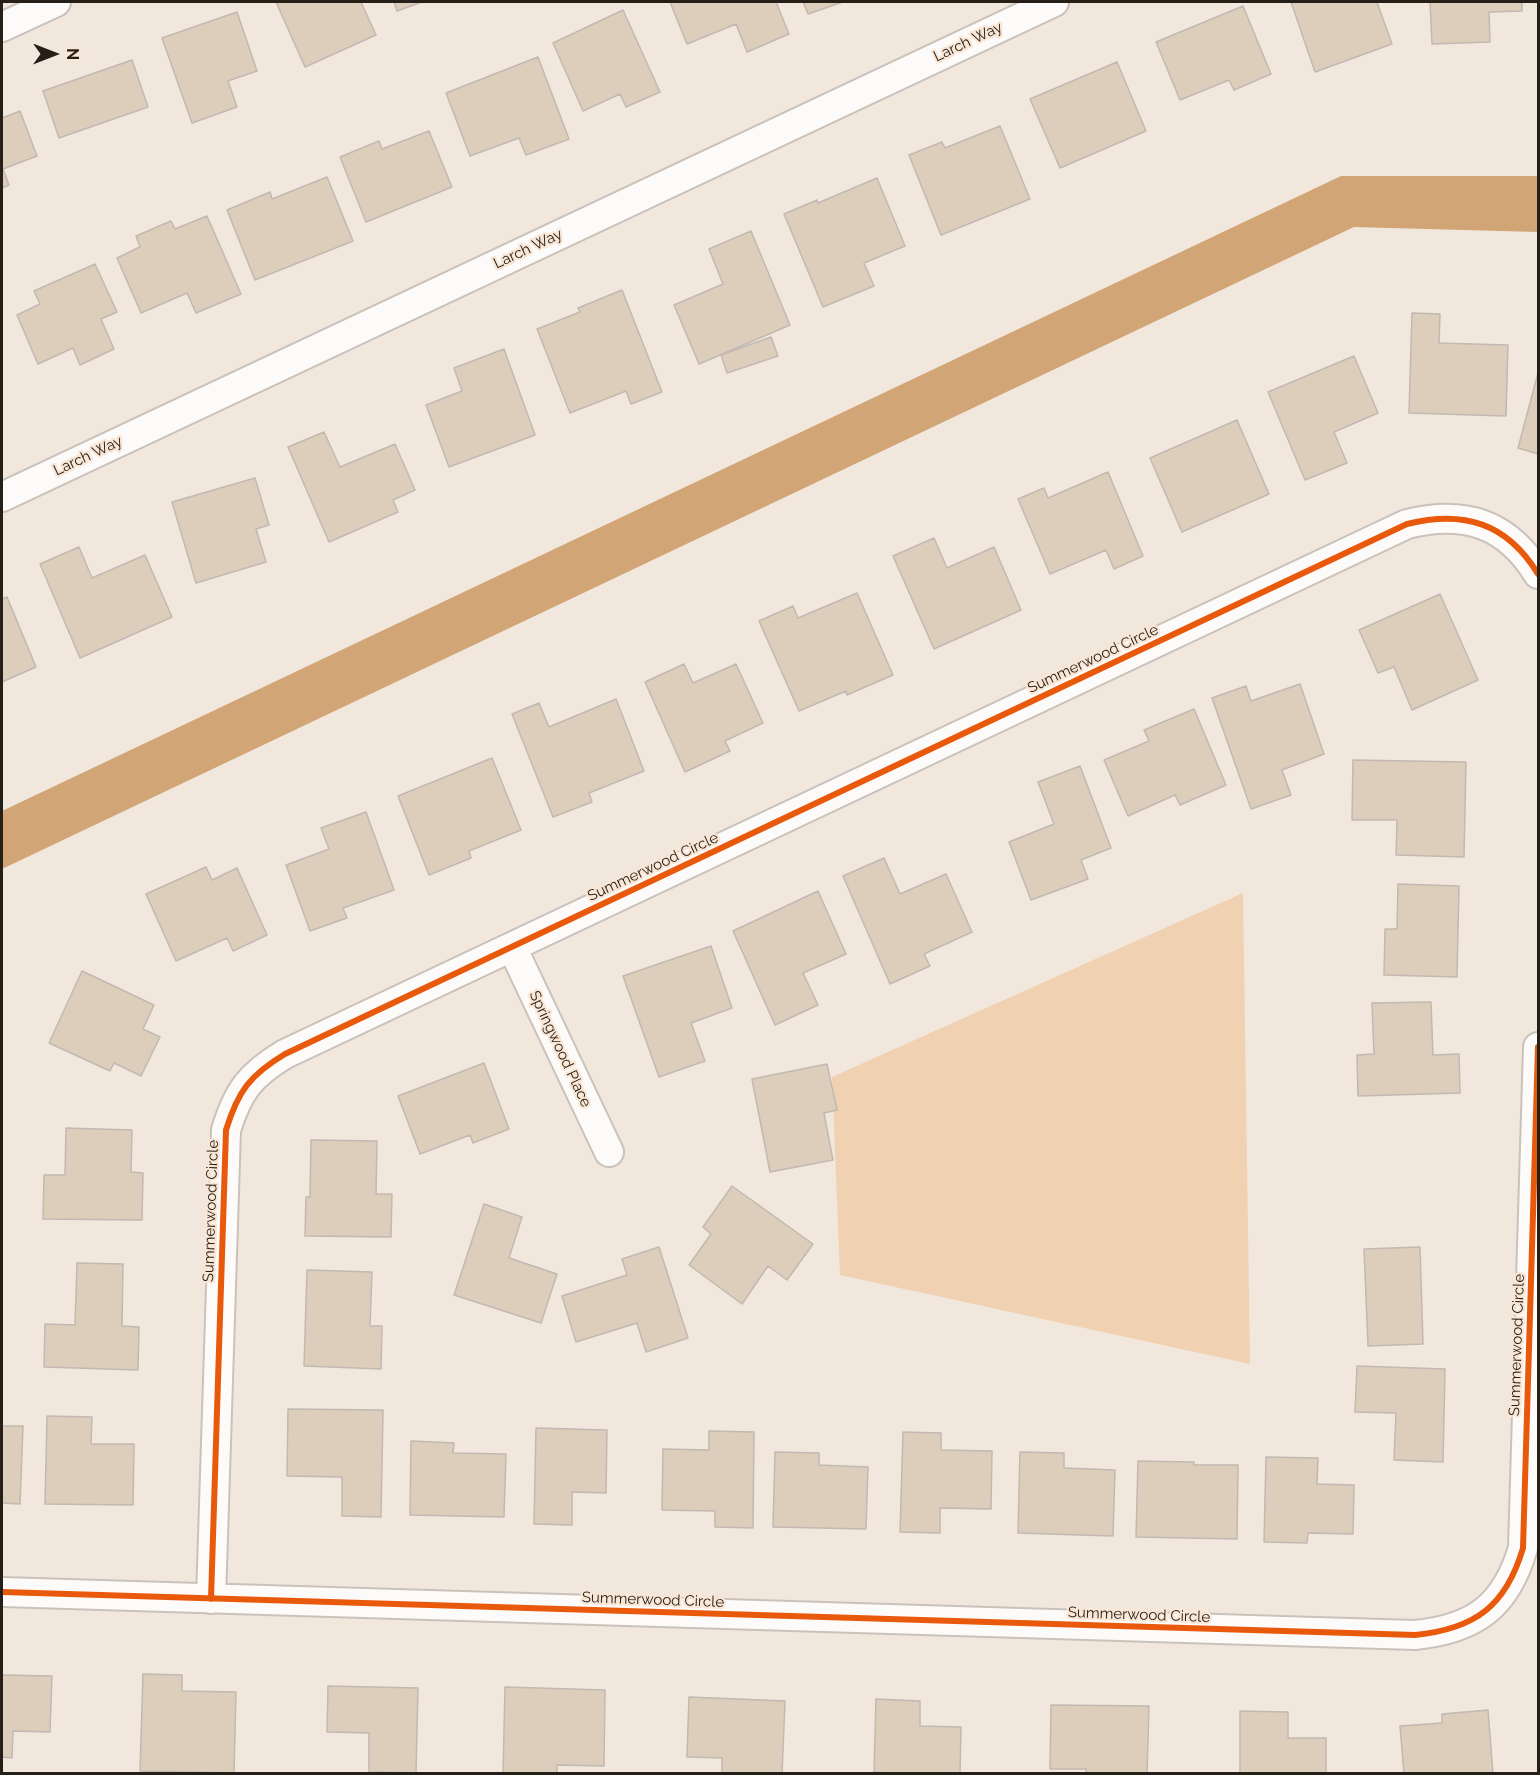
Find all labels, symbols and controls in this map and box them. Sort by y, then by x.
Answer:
street label: Larch Way [931,18,1005,66]
north arrow [24,24,84,84]
text: N [63,48,82,60]
street label: Larch Way [491,225,565,273]
street label: Larch Way [51,432,125,480]
street label: Summerwood Circle [1025,621,1161,697]
street label: Summerwood Circle [585,829,721,905]
street label: Springwood Place [525,988,595,1110]
street label: Summerwood Circle [200,1140,222,1282]
street label: Summerwood Circle [1506,1274,1528,1416]
street label: Summerwood Circle [582,1589,724,1611]
street label: Summerwood Circle [1068,1604,1210,1626]

